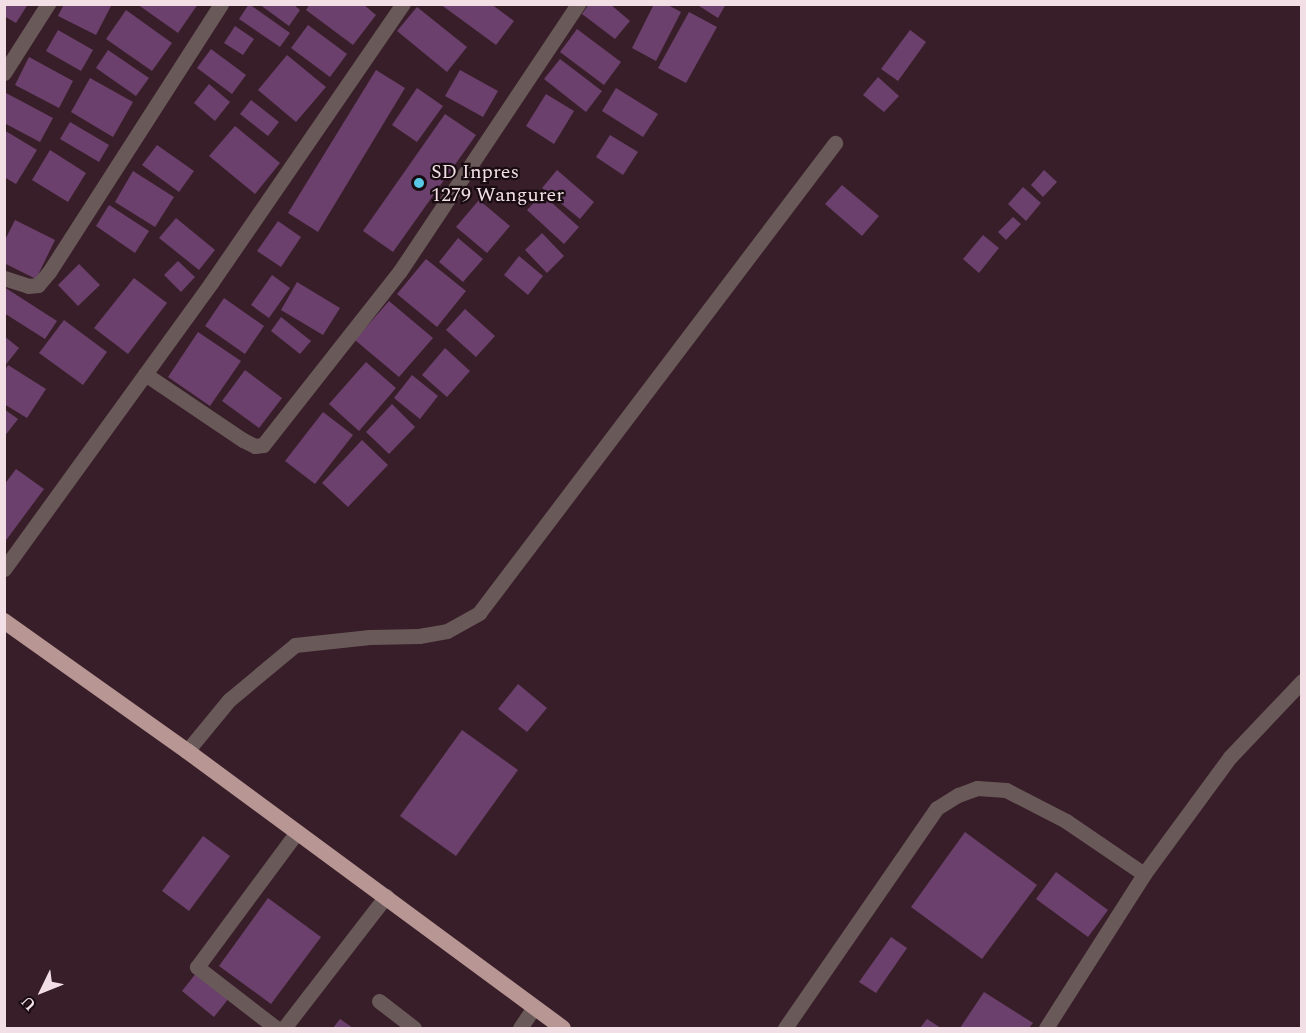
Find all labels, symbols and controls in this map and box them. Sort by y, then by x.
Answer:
place label: SD Inpres 1279 Wangurer [431,160,564,207]
marker: SD Inpres 1279 Wangurer [412,176,426,190]
north arrow [12,961,72,1021]
text: U [15,990,42,1016]

